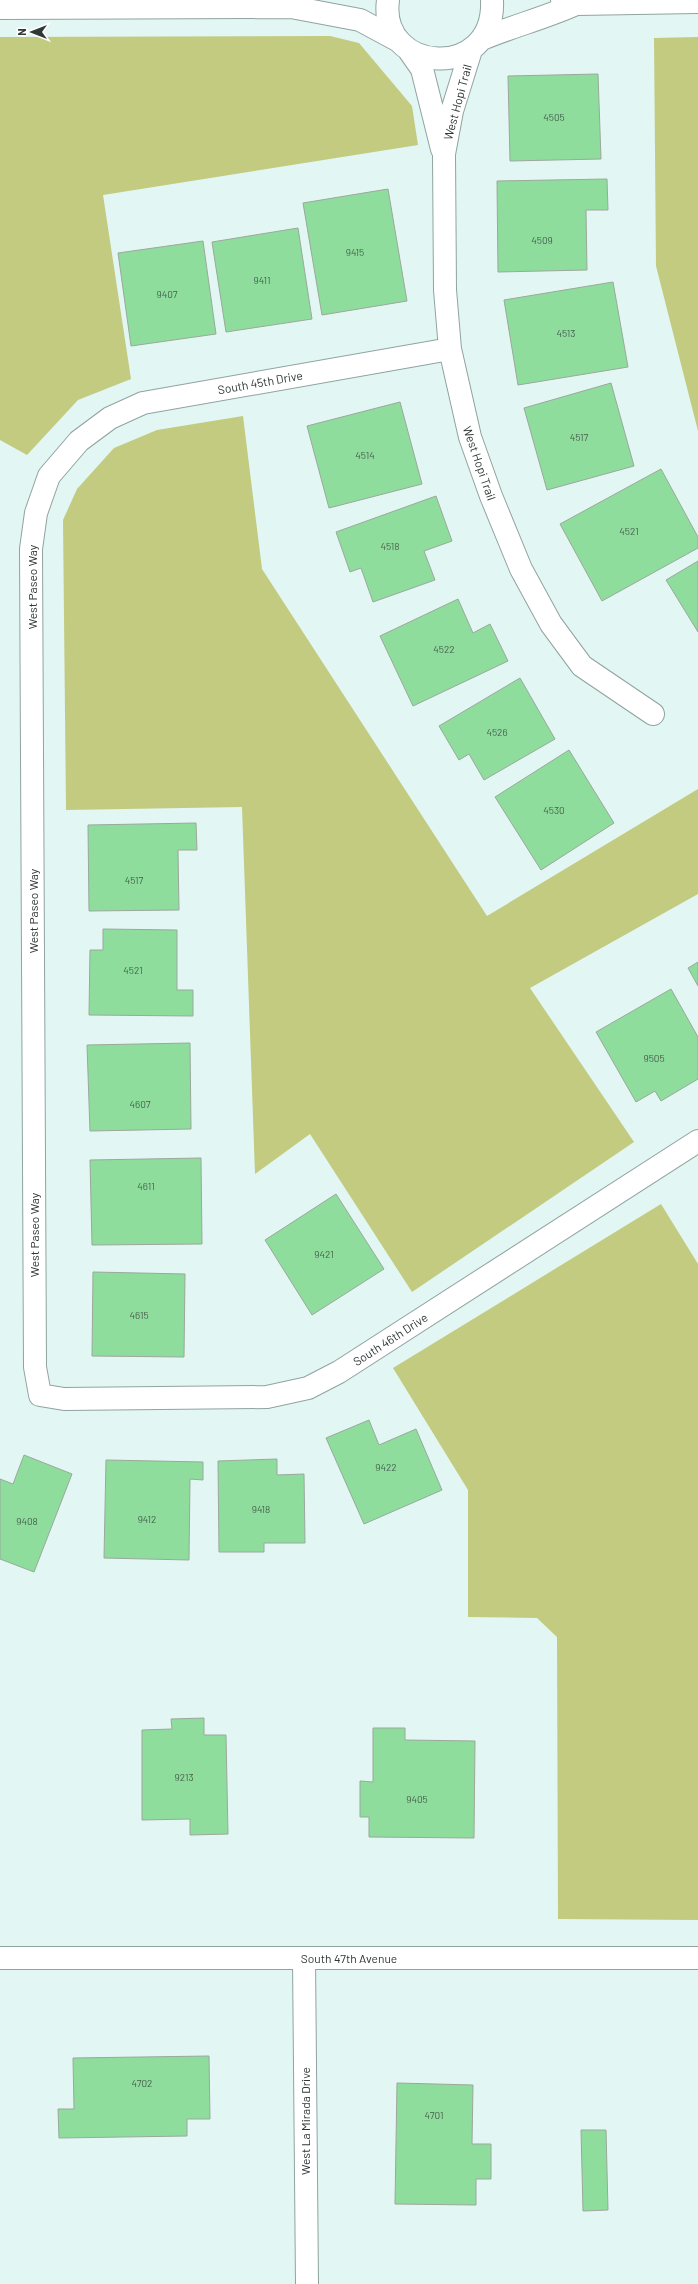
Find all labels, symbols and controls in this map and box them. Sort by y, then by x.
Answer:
north arrow [12,12,52,52]
text: N [15,28,28,36]
street label: West Hopi Trail [440,63,474,141]
house number: 4505 [543,111,565,123]
house number: 4509 [531,234,553,246]
house number: 9415 [346,246,364,258]
house number: 9411 [254,274,270,286]
house number: 9407 [156,288,178,300]
house number: 4513 [556,327,576,339]
street label: South 45th Drive [216,368,304,396]
street label: West Hopi Trail [461,424,499,502]
house number: 4517 [570,431,589,443]
house number: 4514 [355,449,375,461]
house number: 4521 [619,525,639,537]
house number: 4518 [380,540,400,552]
street label: West Paseo Way [25,544,39,629]
house number: 4522 [433,643,455,655]
house number: 4526 [486,726,508,738]
house number: 4530 [543,804,565,816]
street label: West Paseo Way [26,868,40,953]
house number: 4517 [125,874,144,886]
house number: 4521 [123,964,143,976]
house number: 9505 [643,1052,665,1064]
house number: 4607 [129,1098,151,1110]
house number: 4611 [137,1180,155,1192]
street label: West Paseo Way [27,1192,41,1277]
house number: 9421 [314,1248,334,1260]
house number: 4615 [129,1309,149,1321]
street label: South 46th Drive [350,1310,430,1368]
house number: 9422 [375,1461,397,1473]
house number: 9418 [252,1503,270,1515]
house number: 9412 [138,1513,156,1525]
house number: 9408 [16,1515,38,1527]
house number: 9213 [174,1771,194,1783]
house number: 9405 [406,1793,428,1805]
street label: South 47th Avenue [301,1951,397,1965]
street label: West La Mirada Drive [298,2067,312,2175]
house number: 4702 [132,2077,152,2089]
house number: 4701 [425,2109,443,2121]

